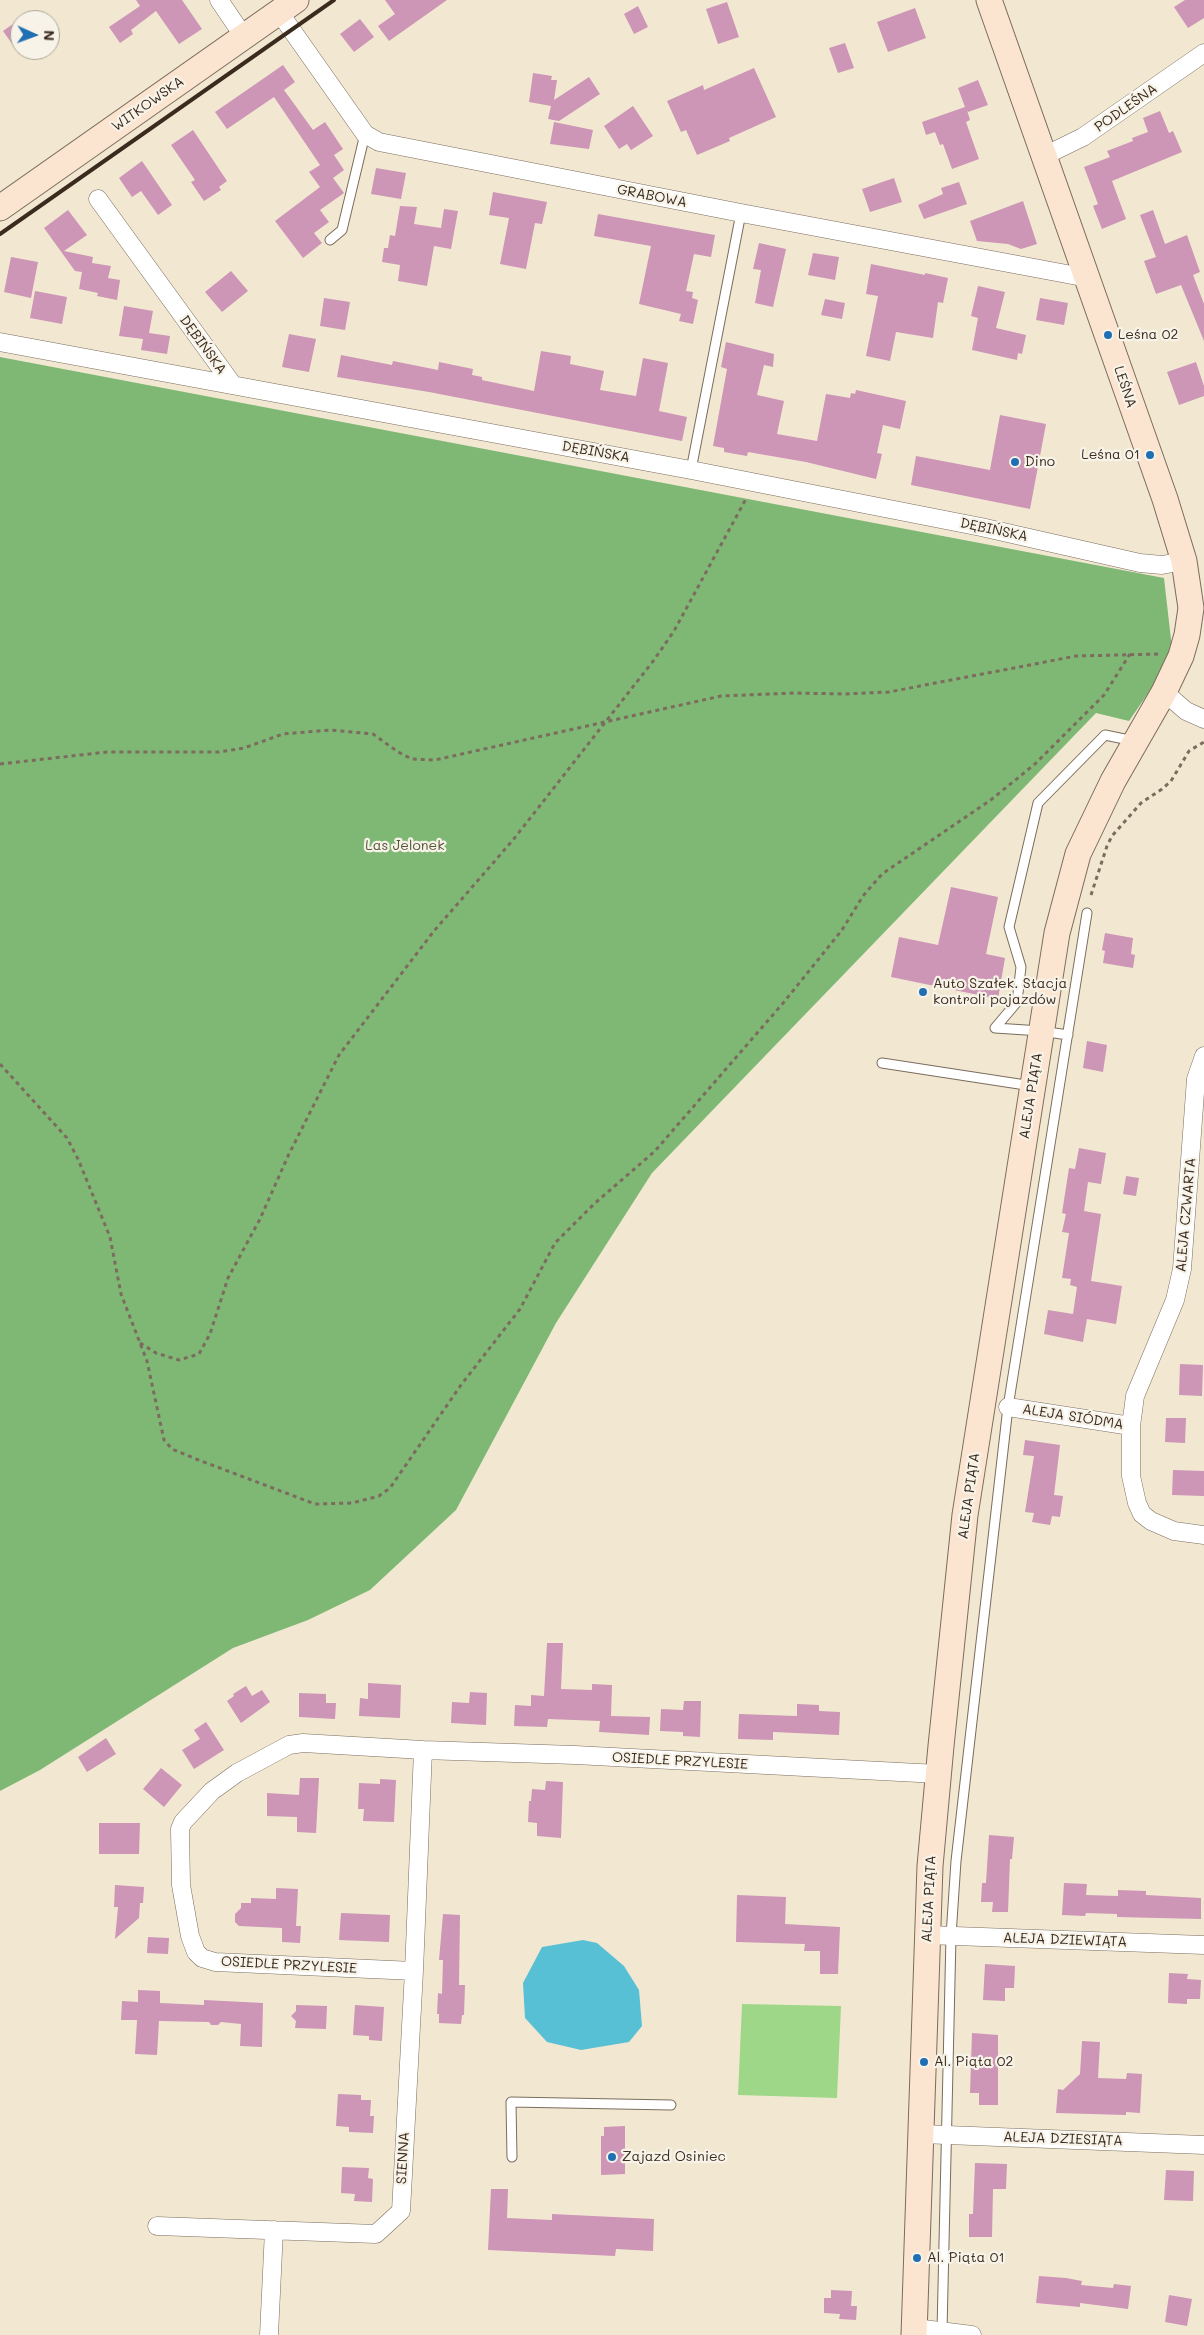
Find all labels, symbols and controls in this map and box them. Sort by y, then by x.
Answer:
north arrow [10,10,60,60]
text: N [40,30,59,41]
street label: WITKOWSKA [109,73,187,135]
street label: PODLEŚNA [1091,80,1161,136]
street label: GRABOWA [616,181,688,211]
street label: DĘBIŃSKA [176,312,230,378]
place label: Leśna 02 [1118,327,1178,343]
marker: Leśna 02 [1102,329,1114,341]
street label: LEŚNA [1110,364,1140,410]
street label: DĘBIŃSKA [561,438,631,466]
place label: Leśna 01 [1081,447,1140,463]
marker: Leśna 01 [1144,449,1156,461]
place label: Dino [1025,454,1055,470]
marker: Dino [1009,456,1021,468]
street label: DĘBIŃSKA [959,515,1029,545]
park label: Las Jelonek [365,838,445,854]
place label: Auto Szałek. Stacja kontroli pojazdów [933,976,1067,1009]
marker: Auto Szałek. Stacja kontroli pojazdów [917,986,929,998]
street label: ALEJA PIĄTA [1016,1052,1046,1140]
street label: ALEJA CZWARTA [1173,1157,1199,1273]
street label: ALEJA SIÓDMA [1021,1401,1125,1433]
street label: ALEJA PIĄTA [955,1452,983,1540]
street label: OSIEDLE PRZYLESIE [612,1749,748,1773]
street label: ALEJA PIĄTA [918,1855,940,1943]
street label: ALEJA DZIEWIĄTA [1003,1929,1127,1951]
street label: OSIEDLE PRZYLESIE [221,1953,357,1977]
place label: Al. Piąta 02 [934,2054,1013,2070]
marker: Al. Piąta 02 [918,2056,930,2068]
street label: ALEJA DZIESIĄTA [1003,2129,1123,2149]
street label: SIENNA [393,2131,413,2185]
place label: Zajazd Osiniec [622,2149,726,2165]
marker: Zajazd Osiniec [606,2151,618,2163]
place label: Al. Piąta 01 [927,2250,1005,2266]
marker: Al. Piąta 01 [911,2252,923,2264]

